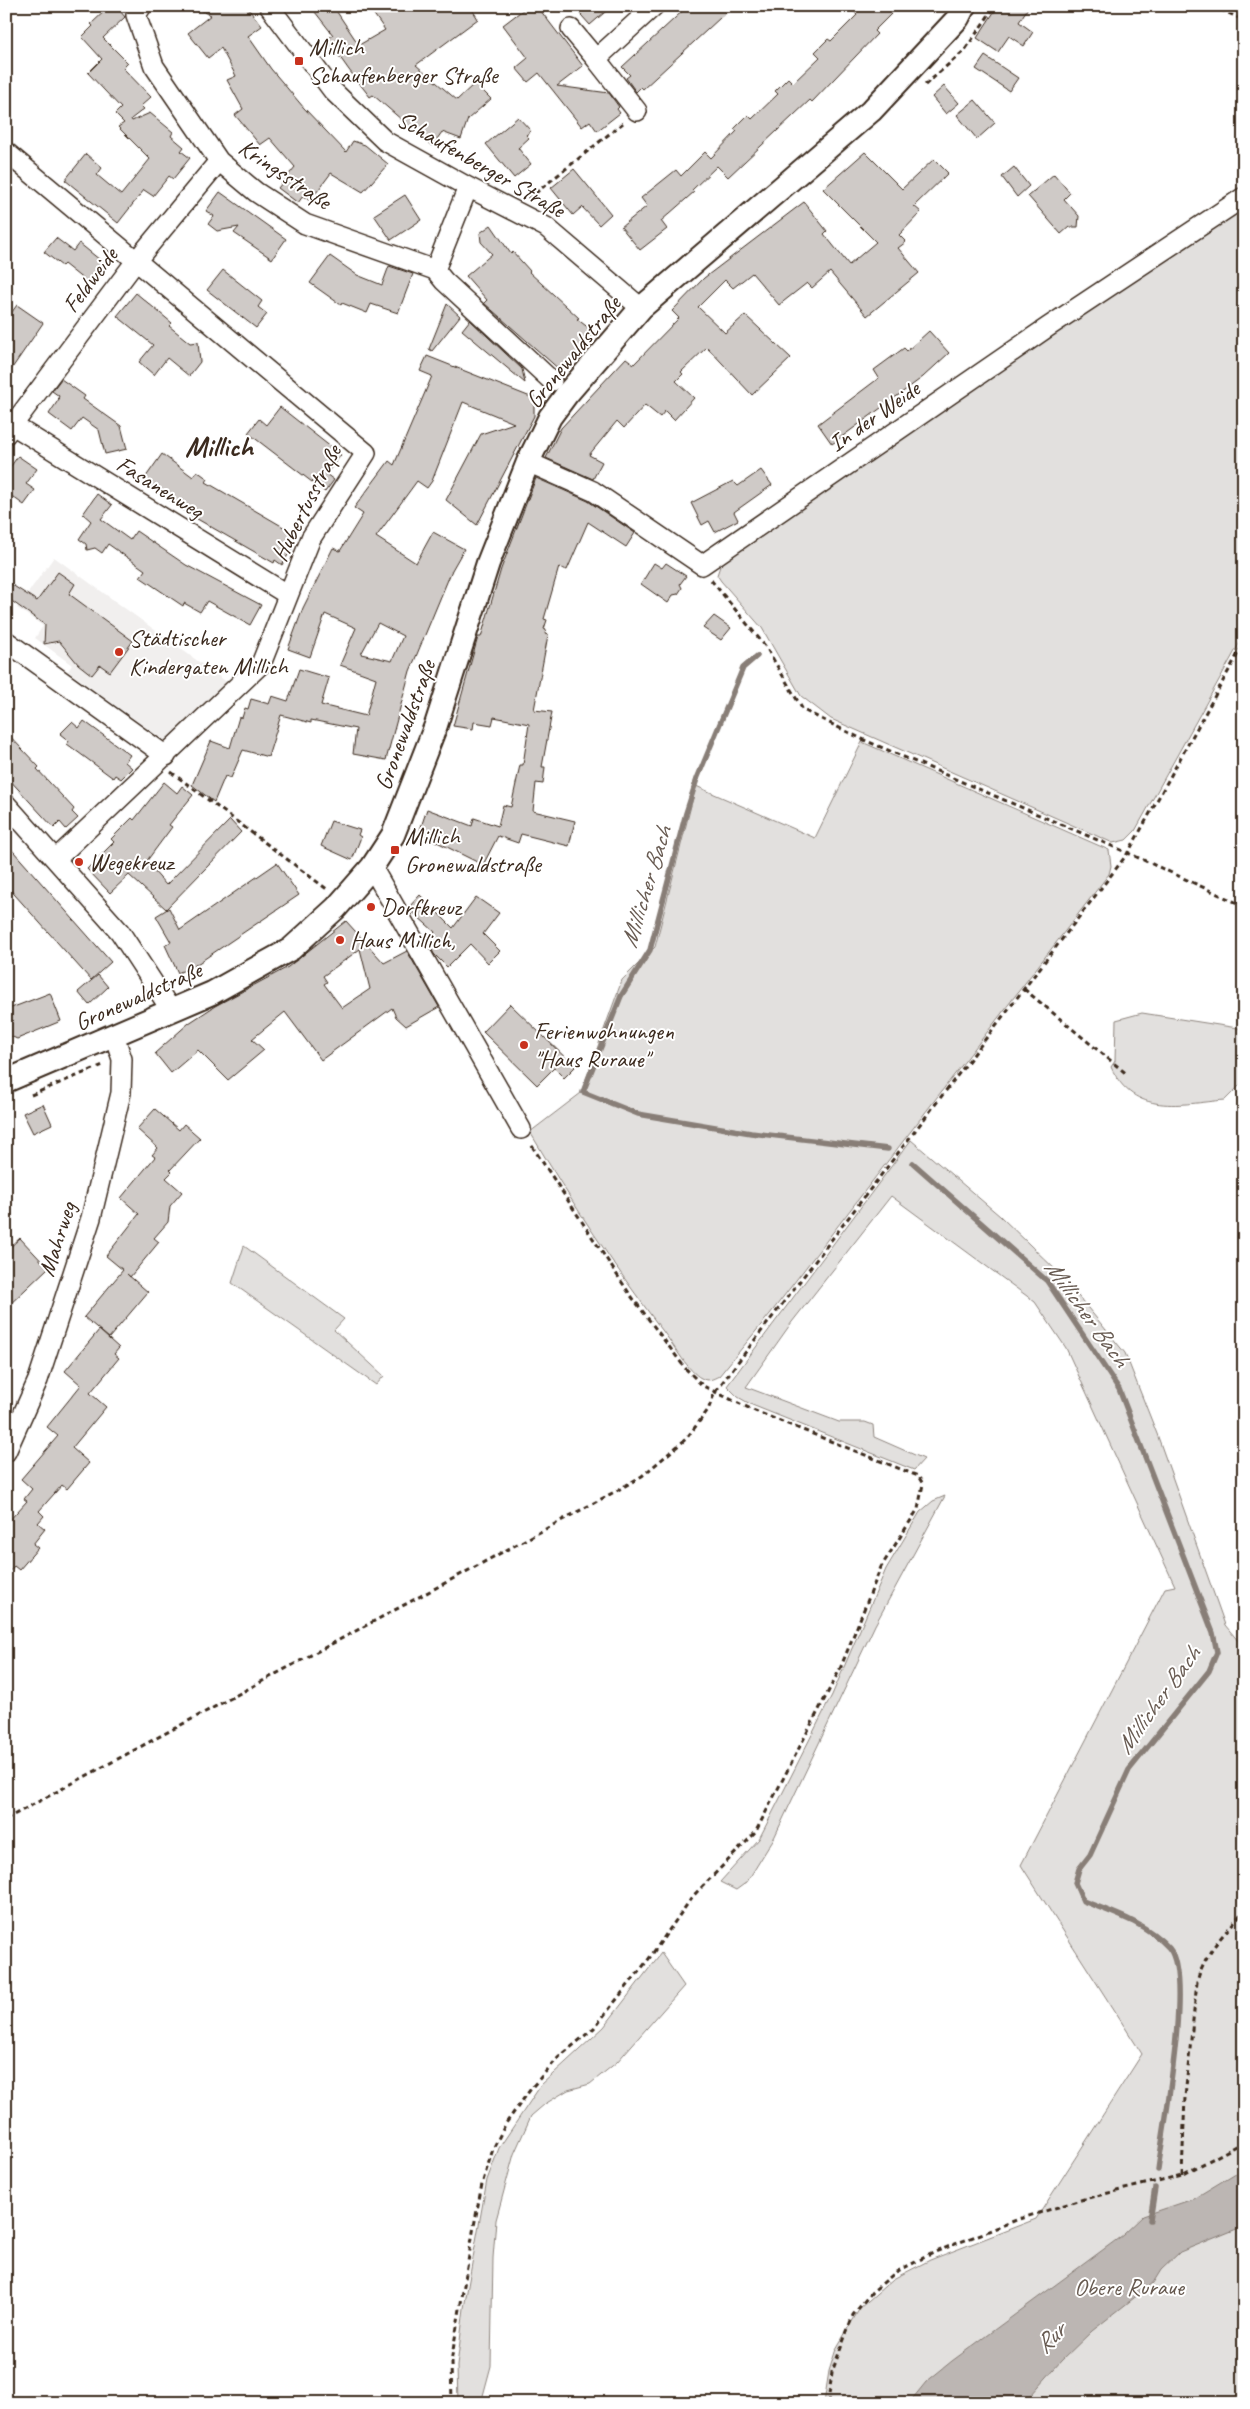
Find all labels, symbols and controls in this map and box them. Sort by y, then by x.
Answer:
place label: Millich Schaufenberger Straße [309,32,500,90]
marker: Millich Schaufenberger Straße [293,55,305,67]
street label: Schaufenberger Straße [392,104,572,225]
street label: Kringsstraße [233,132,339,217]
street label: Feldweide [56,240,126,319]
street label: Gronewaldstraße [519,288,629,414]
street label: In der Weide [823,372,927,458]
district label: Millich [185,428,254,465]
street label: Hubertusstraße [264,438,349,566]
street label: Fasanenweg [111,449,211,527]
place label: Städtischer Kindergaten Millich [129,623,289,681]
marker: Städtischer Kindergaten Millich [113,646,125,658]
street label: Gronewaldstraße [368,654,443,794]
water label: Millicher Bach [612,820,680,951]
place label: Millich Gronewaldstraße [405,821,543,879]
marker: Millich Gronewaldstraße [389,844,401,856]
place label: Wegekreuz [89,847,175,877]
marker: Wegekreuz [73,856,85,868]
place label: Dorfkreuz [381,892,463,922]
marker: Dorfkreuz [365,901,377,913]
place label: Haus Millich, [350,925,455,955]
marker: Haus Millich, [334,934,346,946]
street label: Gronewaldstraße [70,954,208,1037]
place label: Ferienwohnungen "Haus Ruraue" [534,1016,674,1074]
marker: Ferienwohnungen "Haus Ruraue" [518,1039,530,1051]
street label: Mahrweg [31,1197,84,1280]
water label: Millicher Bach [1037,1253,1138,1375]
water label: Millicher Bach [1108,1638,1209,1760]
park label: Obere Ruraue [1074,2272,1186,2302]
water label: Rur [1028,2312,1076,2360]

